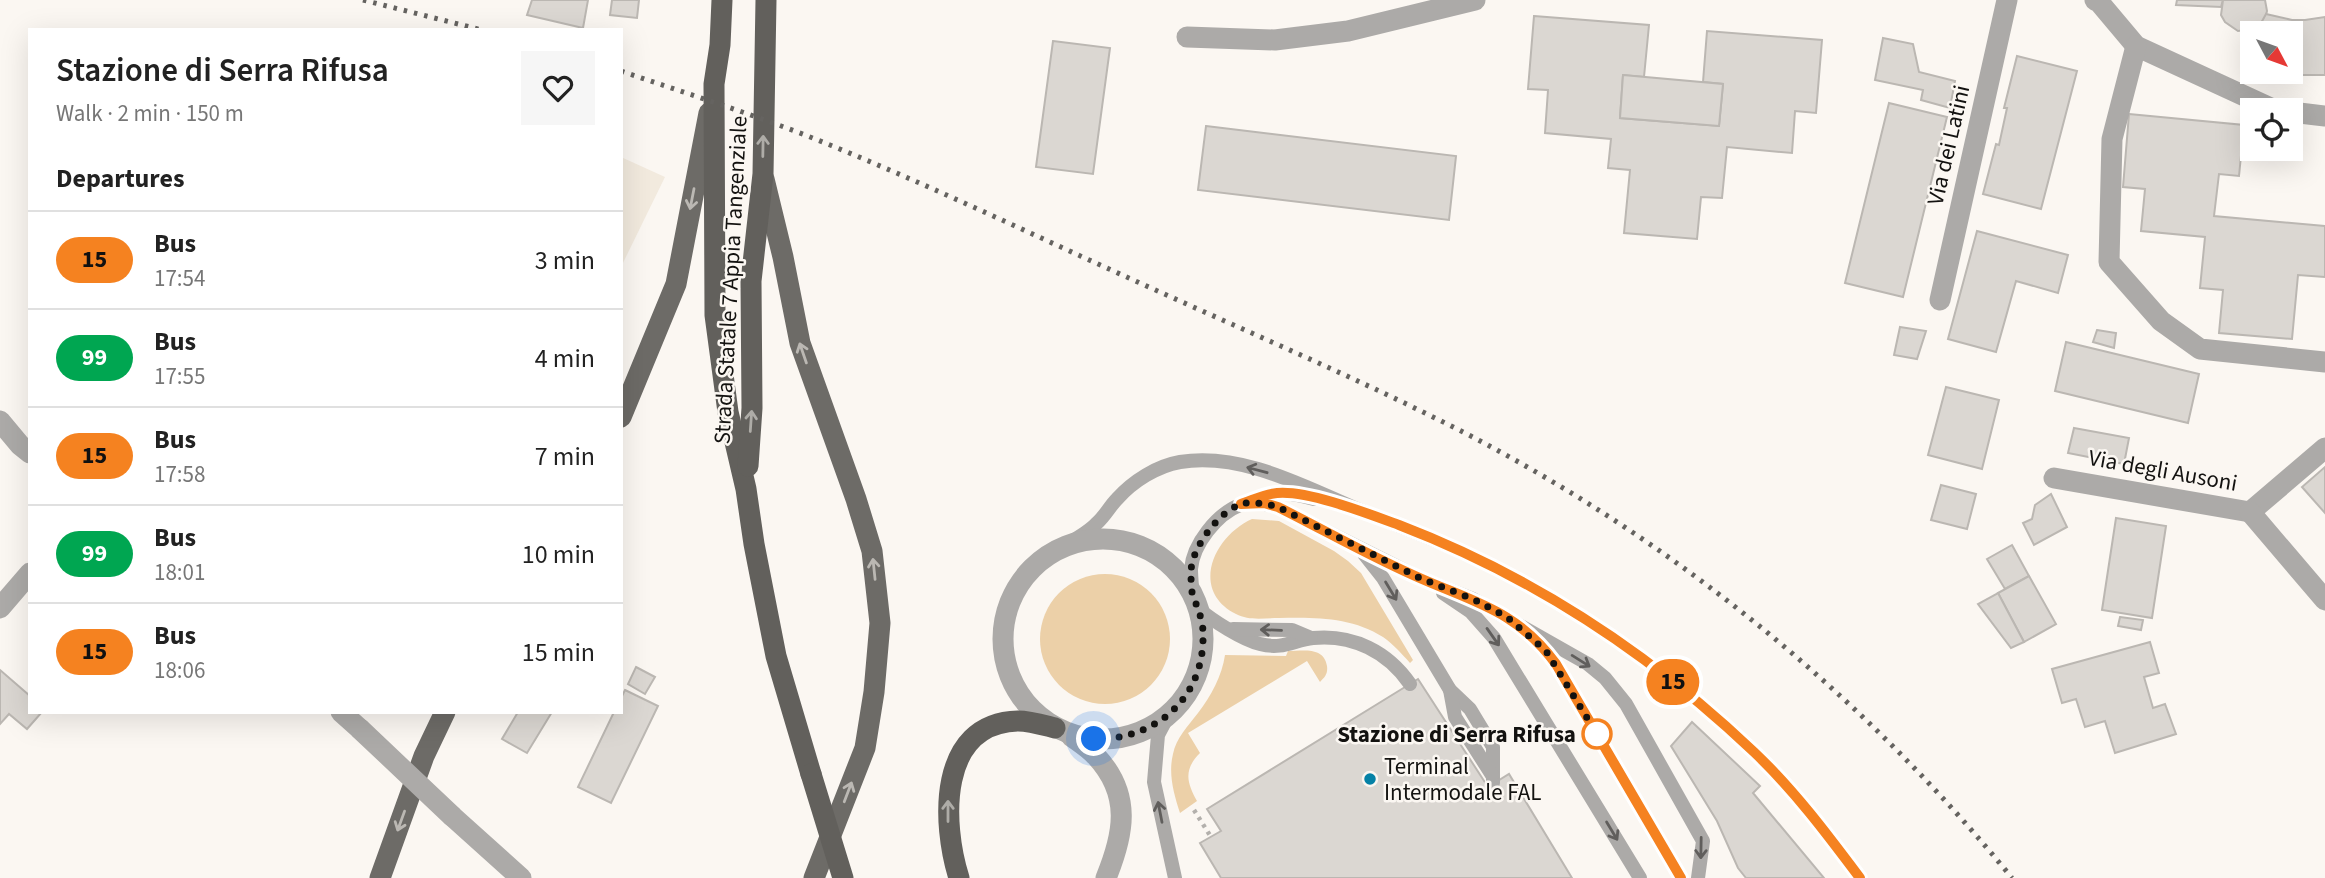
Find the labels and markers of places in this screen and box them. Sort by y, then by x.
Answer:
place label: Stazione di Serra Rifusa [1337,718,1576,751]
marker: Stazione di Serra Rifusa [1582,719,1612,749]
place label: Terminal Intermodale FAL [1384,750,1541,809]
marker: Terminal Intermodale FAL [1362,771,1378,787]

